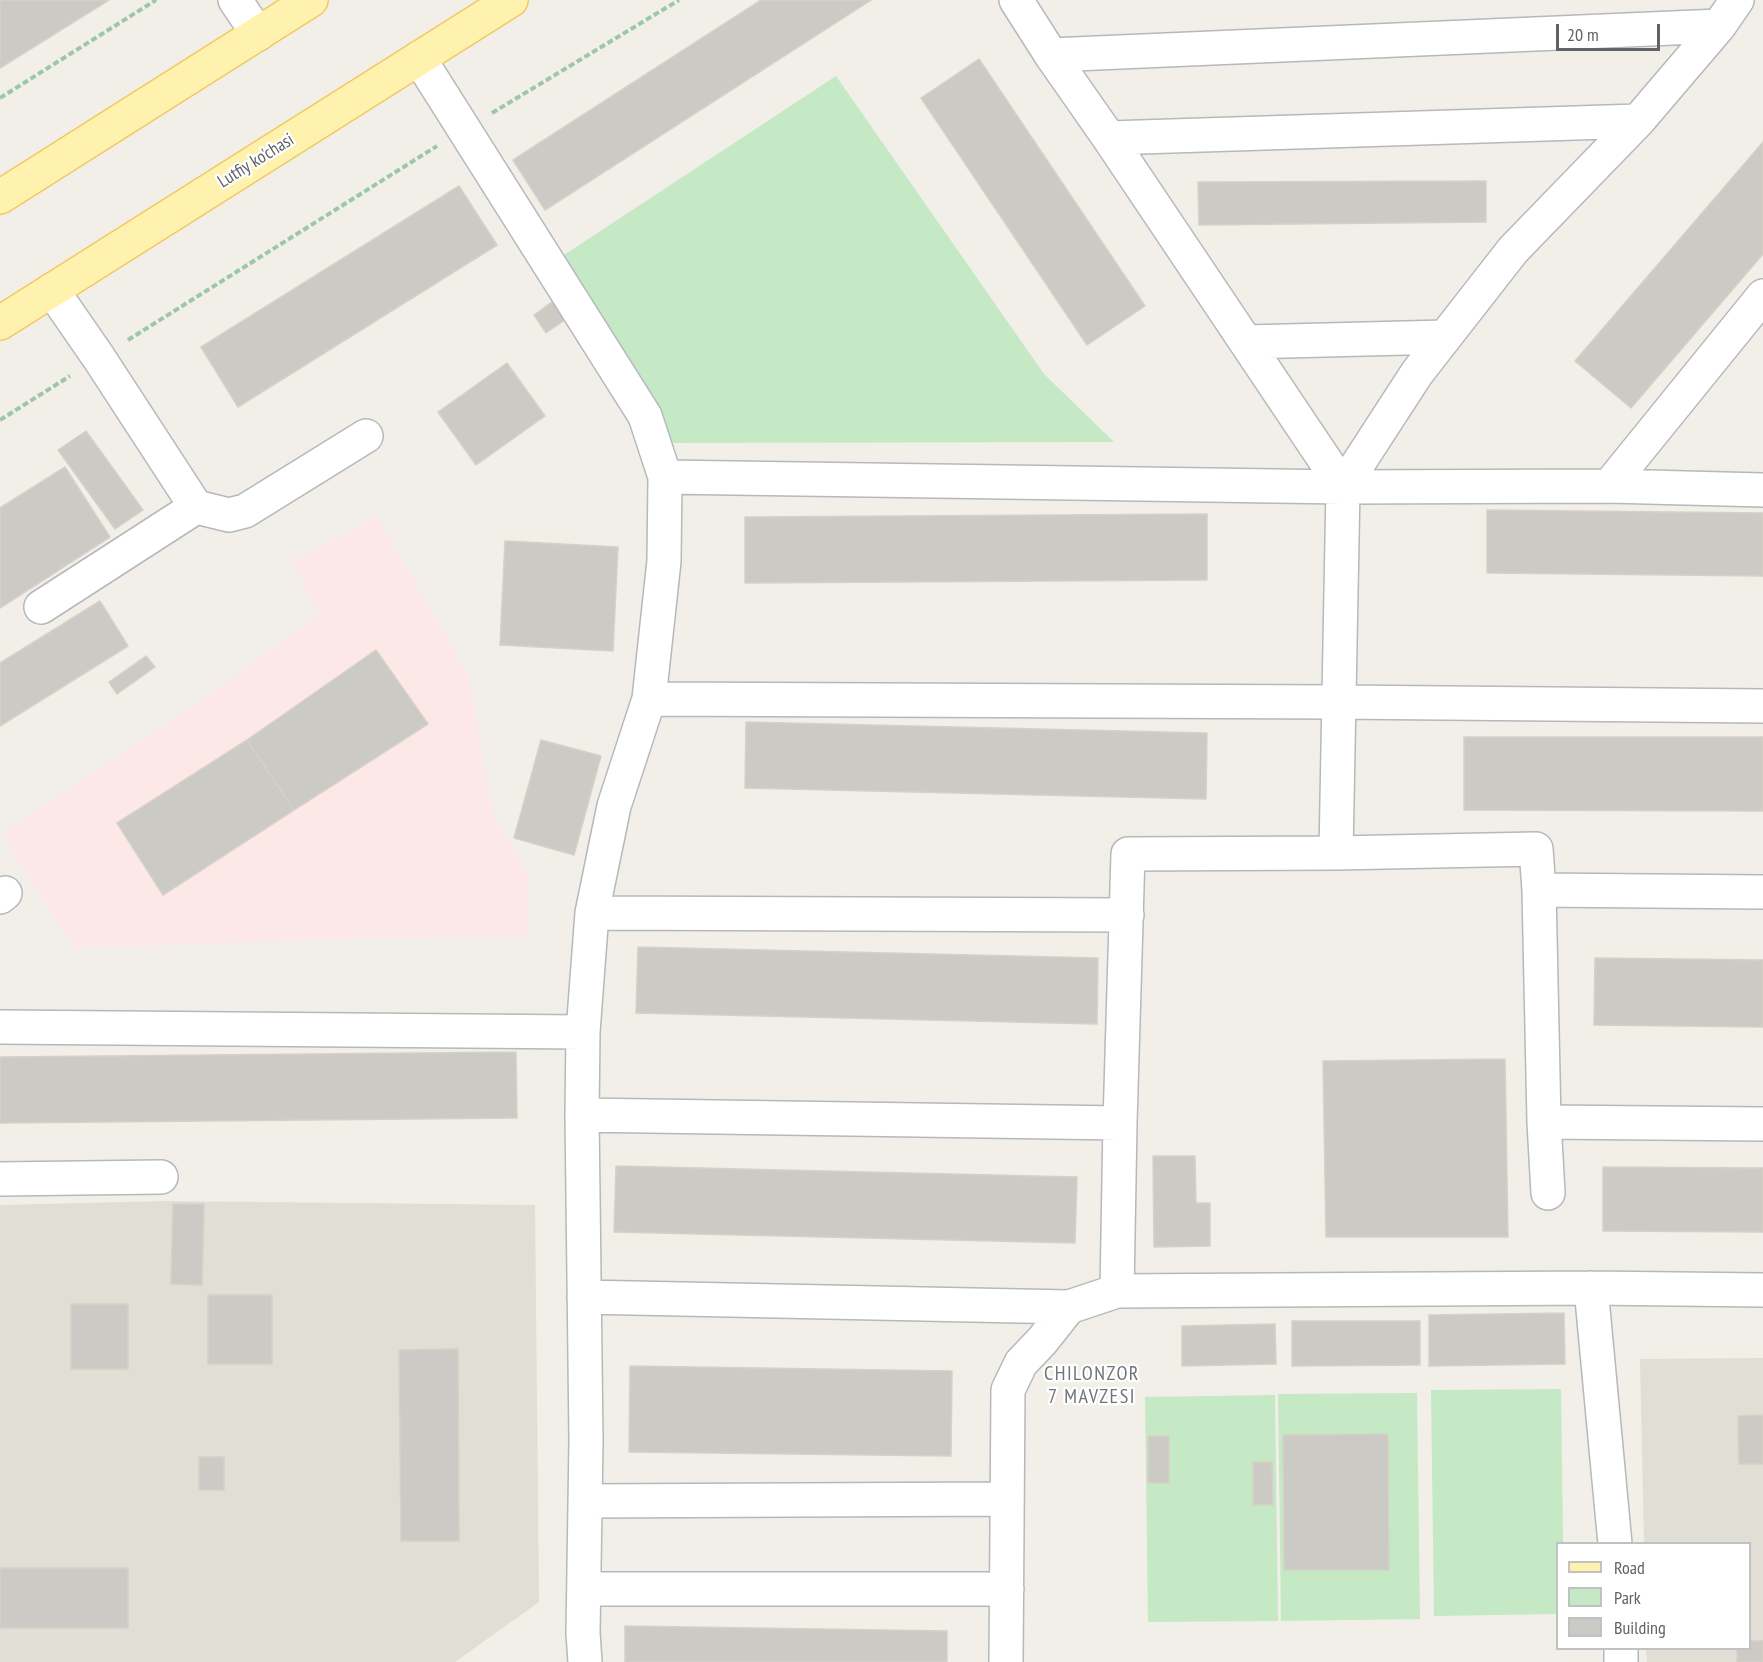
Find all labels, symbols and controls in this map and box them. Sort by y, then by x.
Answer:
scale bar [1559,12,1662,50]
text: 20 m [1567,23,1599,46]
street label: Lutfiy ko'chasi [214,129,298,193]
district label: CHILONZOR 7 MAVZESI [1044,1362,1140,1409]
legend [1556,1542,1751,1650]
text: Road [1614,1556,1645,1579]
text: Park [1614,1586,1641,1609]
text: Building [1614,1616,1666,1639]

